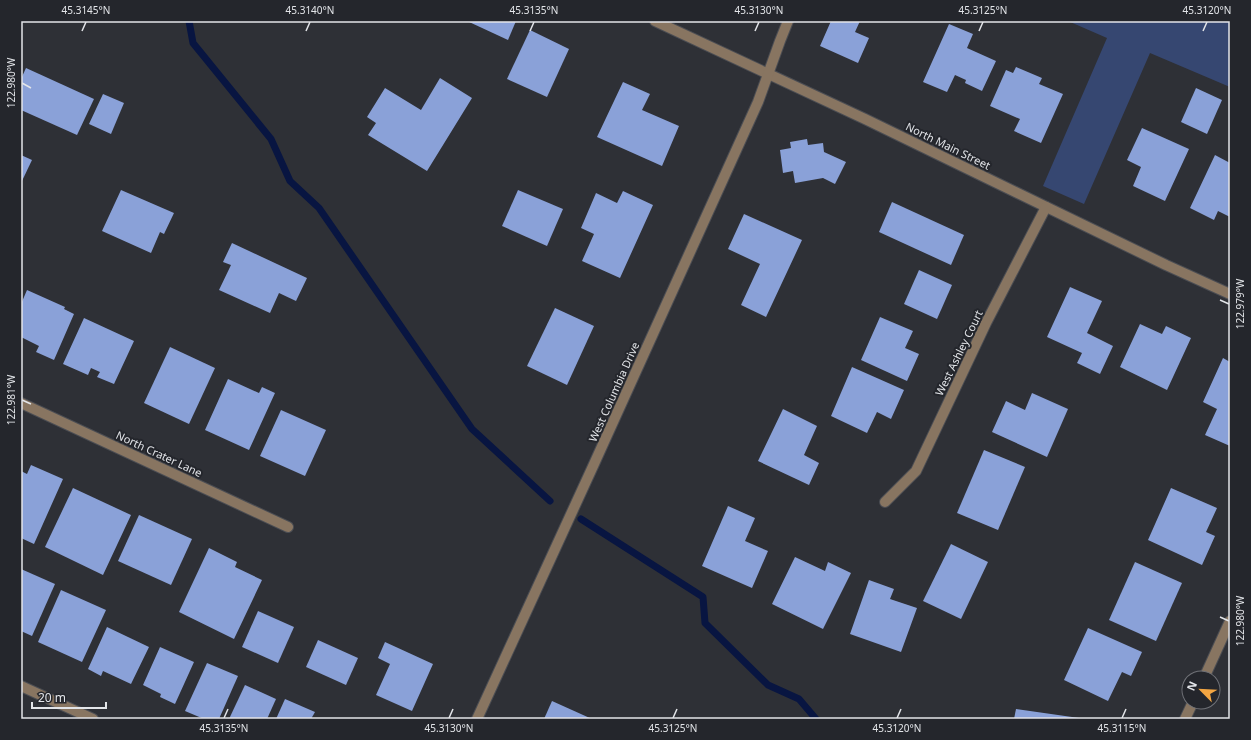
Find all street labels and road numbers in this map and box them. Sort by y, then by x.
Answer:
street label: North Main Street [903,119,993,173]
street label: West Ashley Court [931,307,986,398]
street label: West Columbia Drive [585,340,642,444]
street label: North Crater Lane [114,427,205,480]

